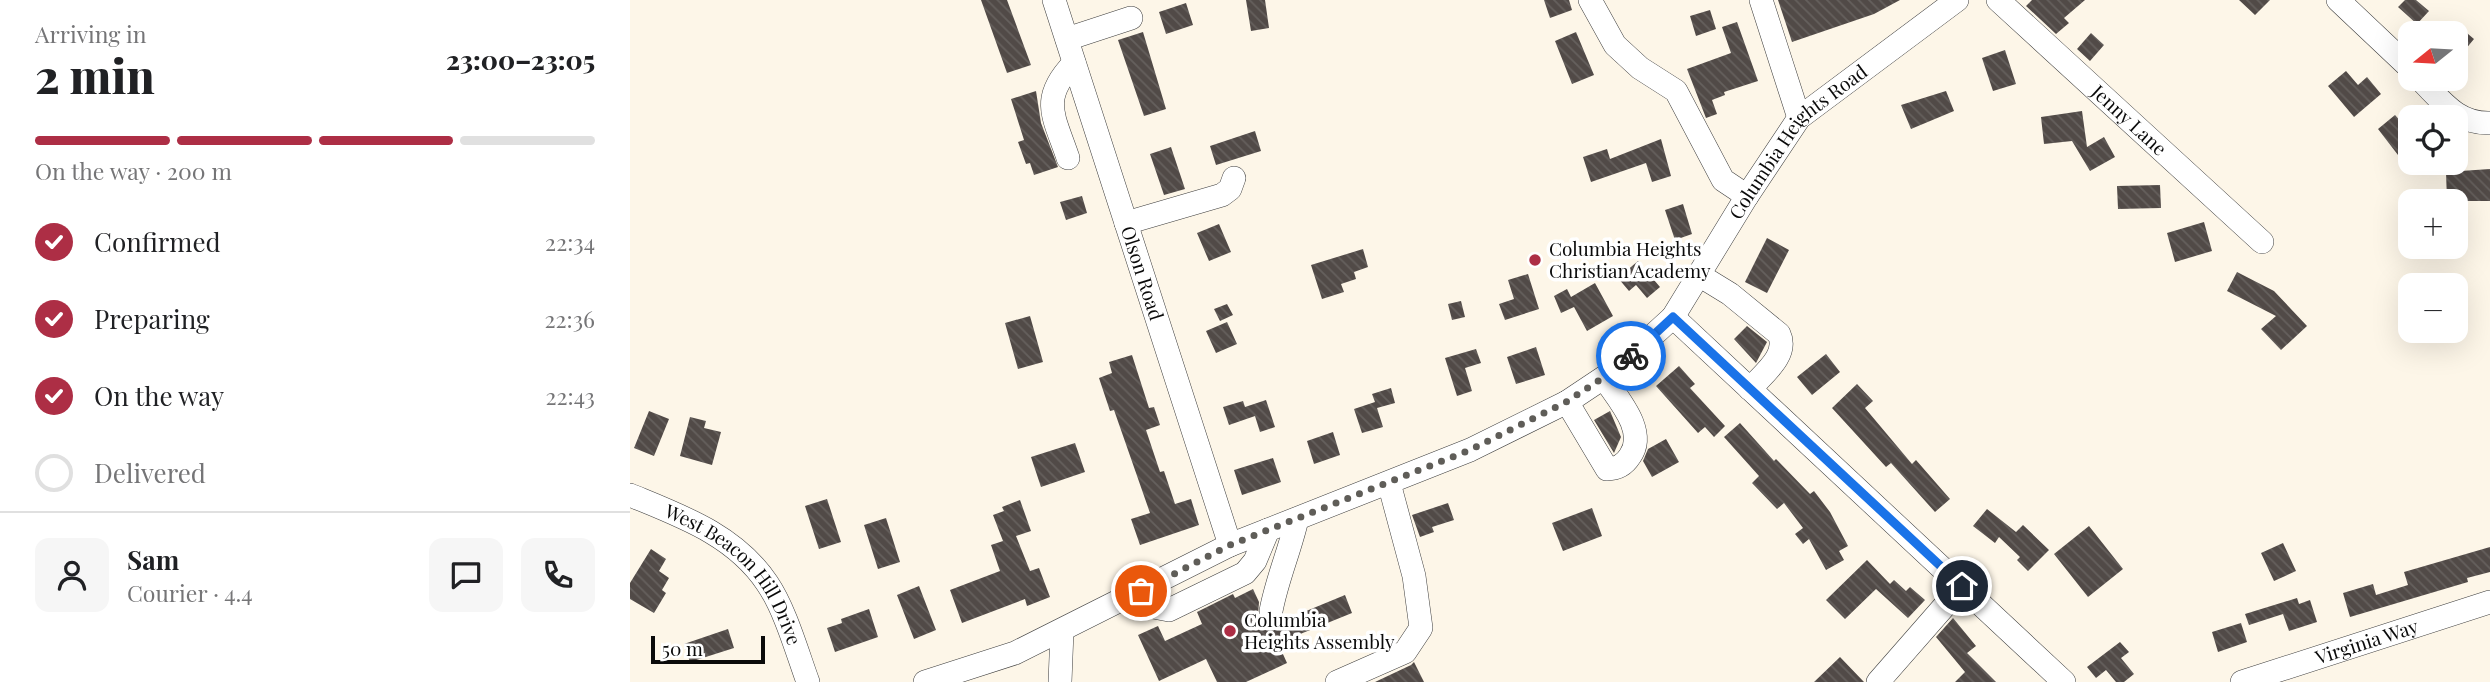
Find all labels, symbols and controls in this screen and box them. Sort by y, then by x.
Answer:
text: Arriving in [35,18,147,49]
north arrow [2398,21,2468,91]
map controls [2398,21,2468,343]
text: 23:00–23:05 [446,42,595,77]
text: 2 min [35,44,155,106]
street label: Columbia Heights Road [1722,58,1872,224]
street label: Jenny Lane [2086,78,2173,161]
button: locate [2398,105,2468,175]
text: On the way · 200 m [35,155,232,186]
button: + [2398,189,2468,259]
street label: Olson Road [1116,222,1171,323]
icon: check [35,223,73,261]
text: Confirmed [94,224,221,259]
text: 22:34 [545,226,595,257]
place label: Columbia Heights Christian Academy [1549,235,1711,283]
marker: Columbia Heights Christian Academy [1527,252,1543,268]
button: − [2398,273,2468,343]
icon: check [35,300,73,338]
text: Preparing [94,301,210,336]
text: 22:36 [545,303,595,334]
courier [1596,321,1666,391]
icon: bike [1612,337,1650,375]
icon: check [35,377,73,415]
text: On the way [94,378,224,413]
text: 22:43 [546,380,595,411]
text: Delivered [94,455,206,490]
street label: West Beacon Hill Drive [660,497,808,648]
button: person [35,538,109,612]
button: chat [429,538,503,612]
button: phone [521,538,595,612]
text: Sam [127,542,179,577]
pin [1932,556,1992,616]
pin [1111,561,1171,621]
icon: home [1943,567,1981,605]
icon: bag [1122,572,1160,610]
text: Courier · 4.4 [127,577,253,608]
place label: Columbia Heights Assembly [1244,606,1395,654]
street label: Virginia Way [2311,612,2421,670]
marker: Columbia Heights Assembly [1222,623,1238,639]
scale bar [651,633,765,665]
text: 50 m [662,635,703,661]

